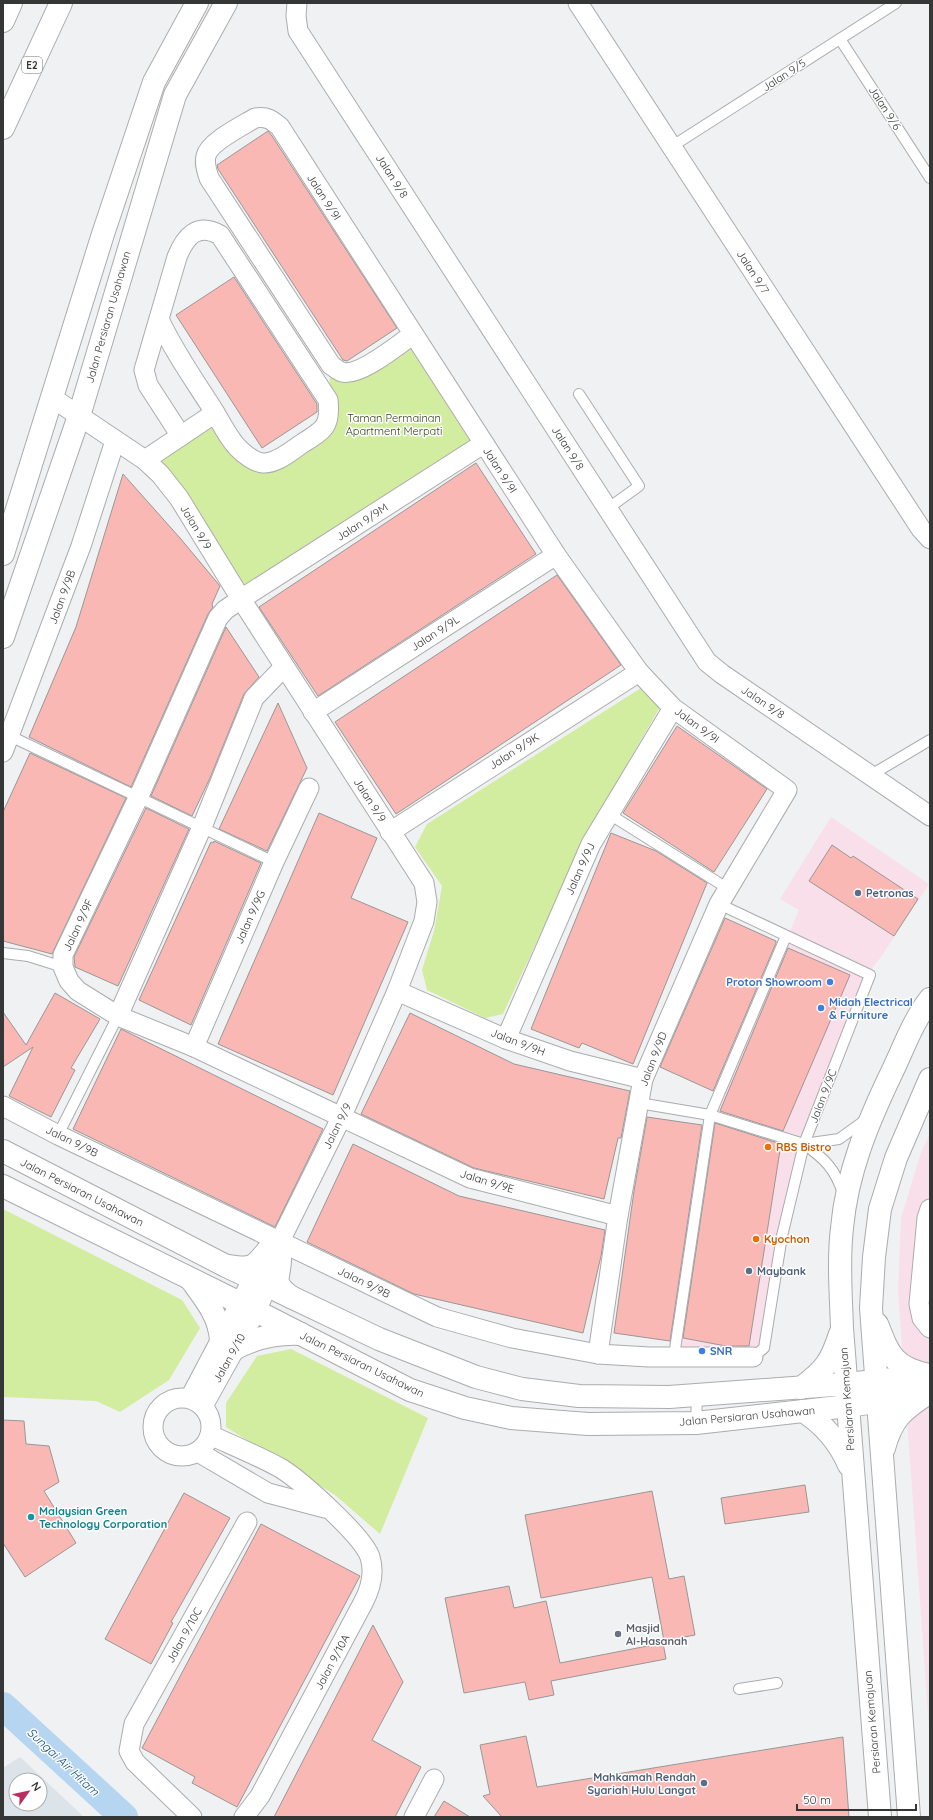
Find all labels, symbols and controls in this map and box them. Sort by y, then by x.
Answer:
street label: Jalan 9/5 [759,56,809,94]
road number: E2 [22,57,42,73]
street label: Jalan 9/6 [866,84,904,133]
street label: Jalan 9/8 [373,151,411,201]
street label: Jalan 9/9I [304,171,344,223]
street label: Jalan 9/7 [734,248,772,297]
street label: Jalan Persiaran Usahawan [82,249,134,385]
park label: Taman Permainan Apartment Merpati [346,411,442,438]
street label: Jalan 9/8 [549,423,587,473]
street label: Jalan 9/9I [480,444,520,496]
street label: Jalan 9/9M [334,500,390,544]
street label: Jalan 9/9 [177,502,215,552]
street label: Jalan 9/9B [46,568,78,626]
street label: Jalan 9/9L [408,612,462,654]
street label: Jalan 9/8 [739,682,787,722]
street label: Jalan 9/9I [672,704,722,746]
street label: Jalan 9/9K [486,730,542,772]
street label: Jalan 9/9 [351,775,389,825]
street label: Jalan 9/9J [562,841,598,897]
place label: Petronas [866,886,914,900]
street label: Jalan 9/9G [232,888,268,946]
marker: Petronas [853,888,863,898]
street label: Jalan 9/9F [60,897,96,953]
place label: Proton Showroom [726,975,822,989]
marker: Proton Showroom [825,977,835,987]
place label: Midah Electrical & Furniture [829,995,913,1022]
marker: Midah Electrical & Furniture [816,1003,826,1013]
street label: Jalan 9/9H [489,1025,547,1059]
street label: Jalan 9/9D [636,1030,670,1088]
street label: Jalan 9/9C [806,1067,840,1125]
street label: Jalan 9/9 [320,1101,354,1151]
street label: Jalan 9/9B [43,1122,101,1160]
place label: RBS Bistro [776,1140,832,1154]
marker: RBS Bistro [763,1142,773,1152]
street label: Jalan Persiaran Usahawan [18,1155,146,1229]
street label: Jalan 9/9E [458,1166,516,1196]
place label: Kyochon [764,1232,810,1246]
marker: Kyochon [751,1234,761,1244]
street label: Jalan 9/9B [335,1263,393,1301]
place label: Maybank [757,1264,806,1278]
marker: Maybank [744,1266,754,1276]
street label: Jalan Persiaran Usahawan [298,1328,426,1400]
street label: Jalan 9/10 [210,1331,248,1385]
place label: SNR [710,1344,733,1358]
marker: SNR [697,1346,707,1356]
street label: Persiaran Kemajuan [836,1347,858,1451]
street label: Jalan Persiaran Usahawan [678,1403,816,1429]
place label: Malaysian Green Technology Corporation [39,1504,167,1531]
marker: Malaysian Green Technology Corporation [26,1512,36,1522]
street label: Jalan 9/10C [163,1605,205,1665]
place label: Masjid Al-Hasanah [626,1621,687,1648]
marker: Masjid Al-Hasanah [613,1629,623,1639]
street label: Jalan 9/10A [311,1632,353,1692]
street label: Persiaran Kemajuan [861,1670,883,1774]
water label: Sungai Air Hitam [24,1725,103,1799]
place label: Mahkamah Rendah Syariah Hulu Langat [587,1770,696,1797]
north arrow [8,1772,48,1812]
marker: Mahkamah Rendah Syariah Hulu Langat [699,1778,709,1788]
text: N [28,1779,44,1794]
scale bar [797,1786,916,1812]
text: 50 m [803,1792,831,1807]

